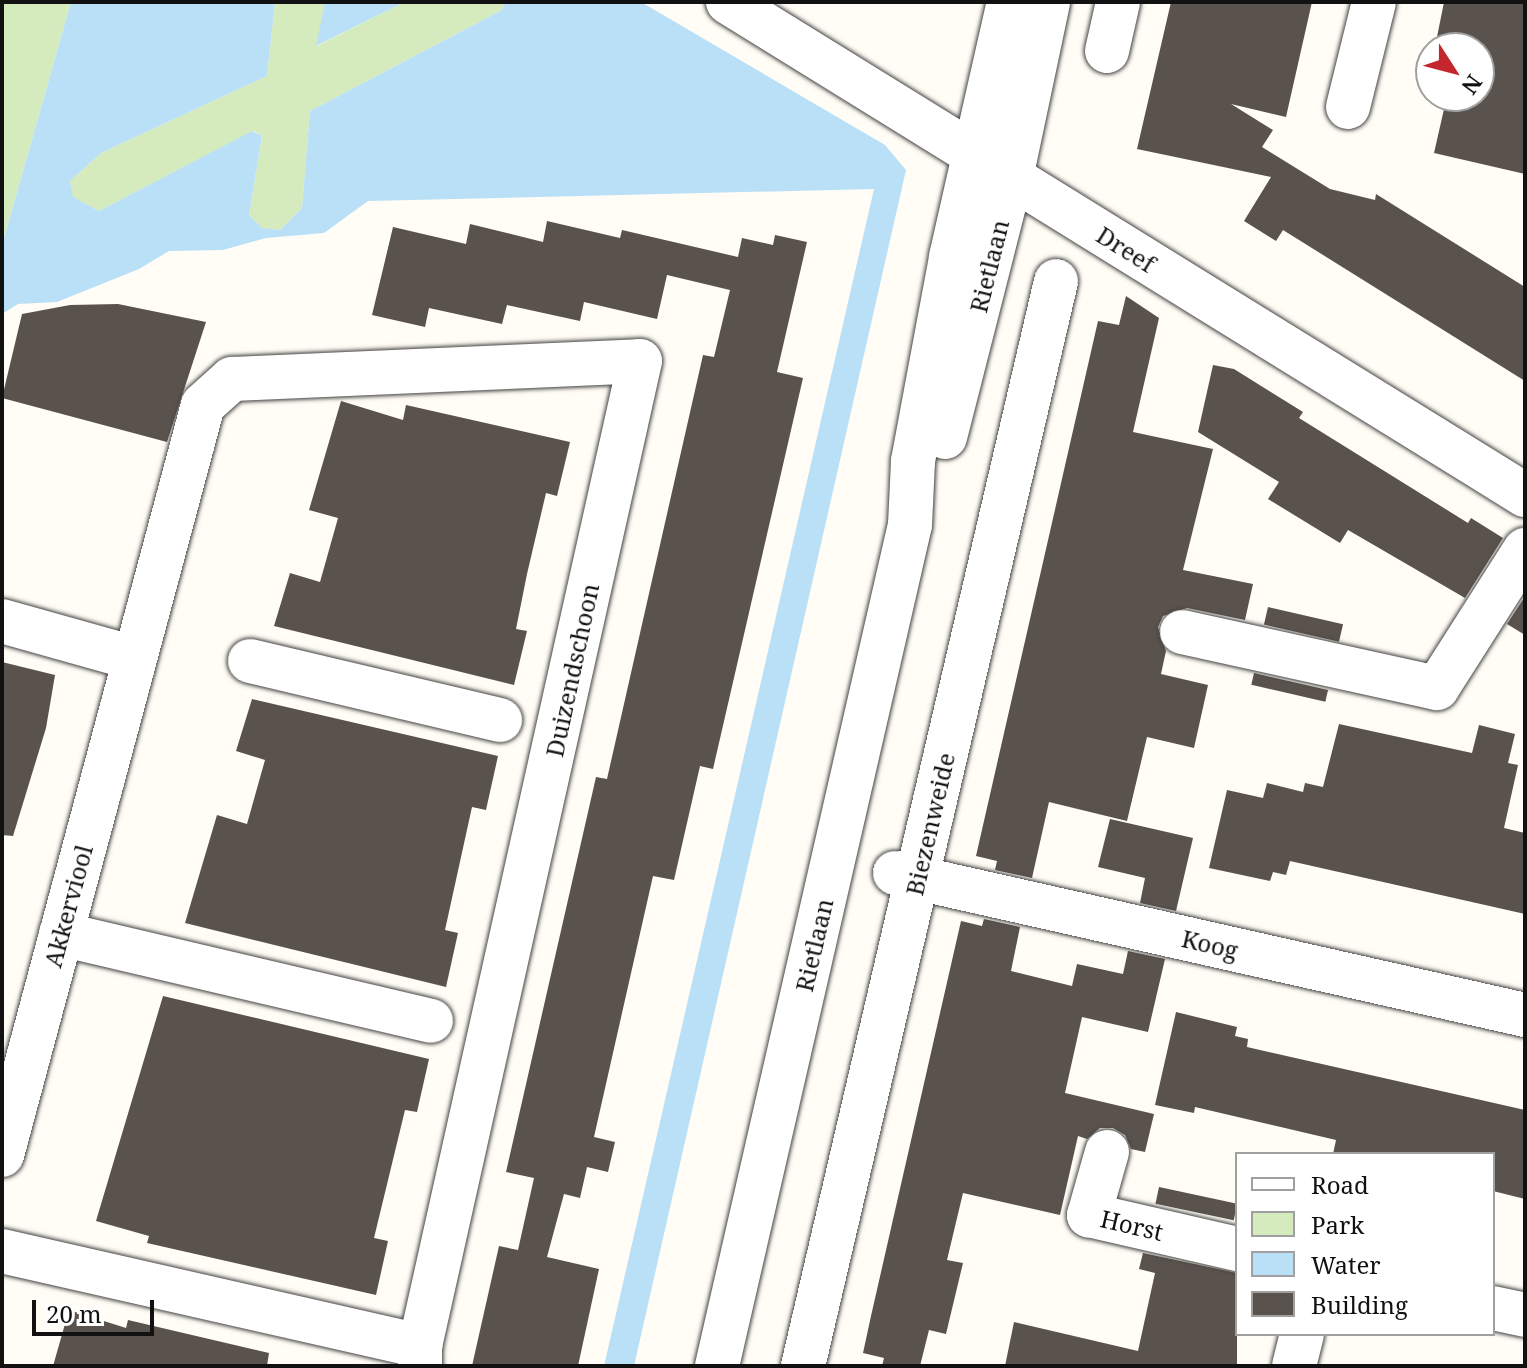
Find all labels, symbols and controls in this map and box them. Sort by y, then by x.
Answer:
north arrow [1415,32,1495,112]
text: N [1456,69,1490,101]
street label: Rietlaan [964,217,1014,315]
street label: Dreef [1092,220,1160,278]
street label: Duizendschoon [540,581,604,759]
street label: Biezenweide [900,750,960,898]
street label: Akkerviool [38,842,98,970]
street label: Rietlaan [789,896,839,994]
street label: Koog [1179,924,1241,964]
legend [1235,1152,1495,1336]
text: Road [1311,1168,1369,1201]
street label: Horst [1098,1204,1166,1246]
text: Park [1311,1208,1364,1241]
text: Water [1311,1248,1381,1281]
scale bar [36,1284,158,1334]
text: Building [1311,1288,1408,1321]
text: 20 m [46,1297,102,1330]

